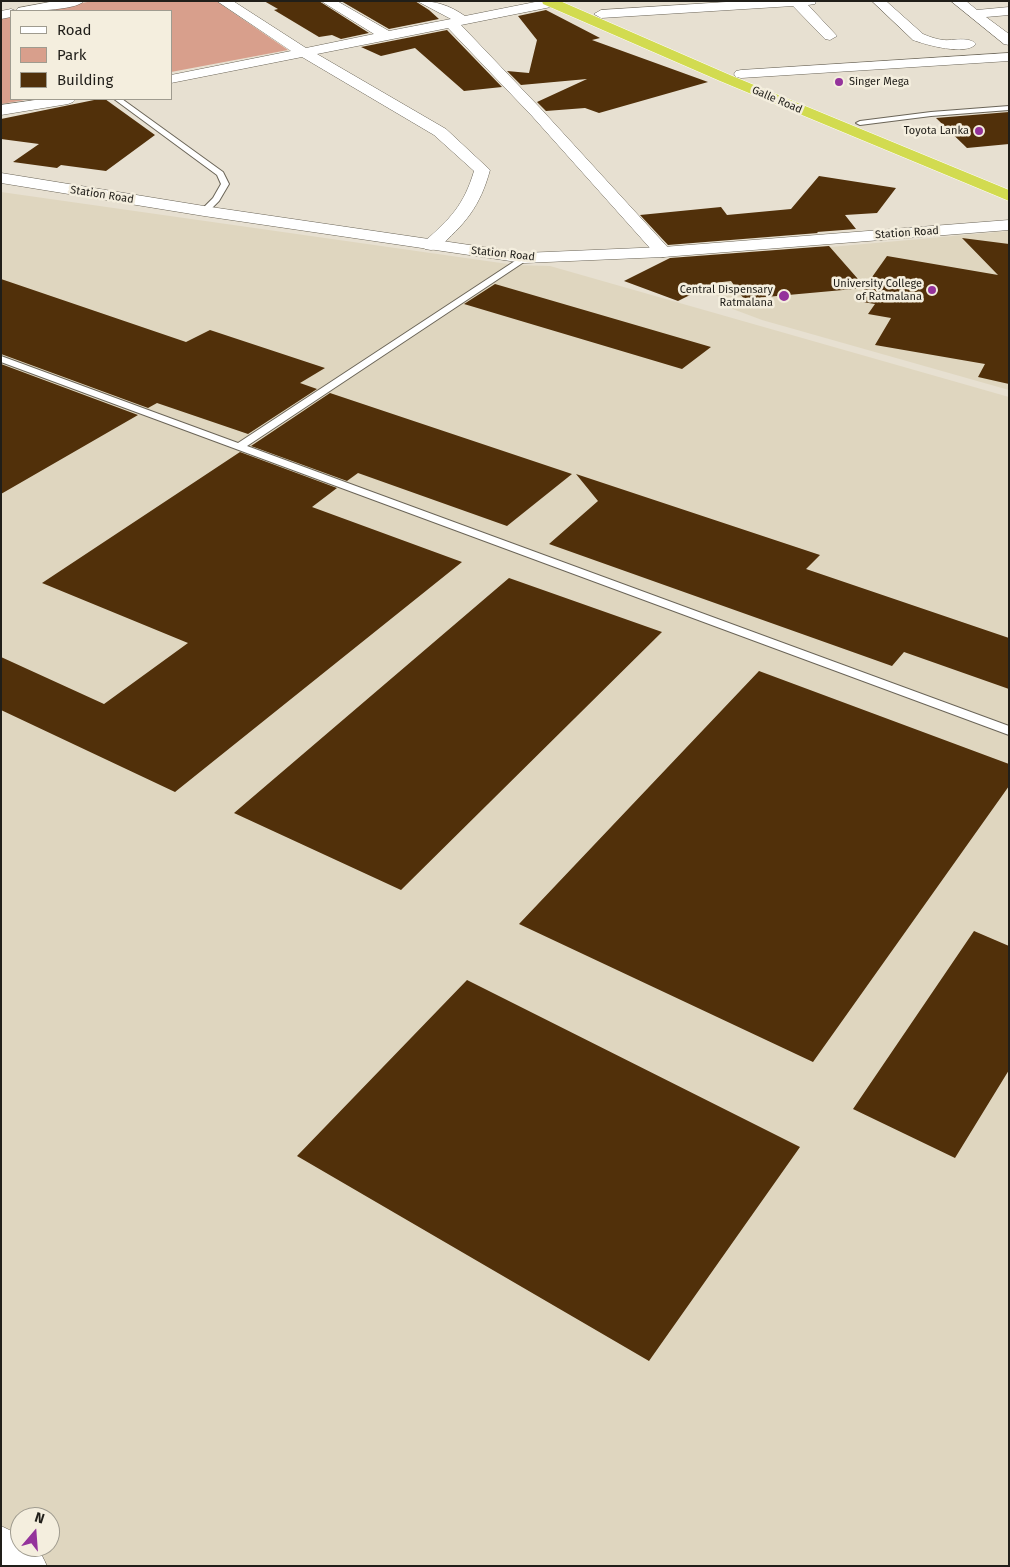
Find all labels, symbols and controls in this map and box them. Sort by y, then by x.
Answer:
legend [10,10,172,100]
text: Road [57,21,92,39]
text: Park [57,46,87,64]
text: Building [57,71,113,89]
place label: Singer Mega [849,75,909,89]
marker: Singer Mega [833,76,845,88]
street label: Galle Road [750,83,804,117]
place label: Toyota Lanka [904,124,969,138]
marker: Toyota Lanka [973,125,985,137]
street label: Station Road [69,183,135,207]
street label: Station Road [875,224,939,242]
street label: Station Road [470,244,536,264]
place label: University College of Ratmalana [833,277,922,303]
place label: Central Dispensary Ratmalana [680,283,773,309]
marker: University College of Ratmalana [926,284,938,296]
marker: Central Dispensary Ratmalana [777,289,791,303]
north arrow [10,1507,60,1557]
text: N [32,1509,47,1528]

